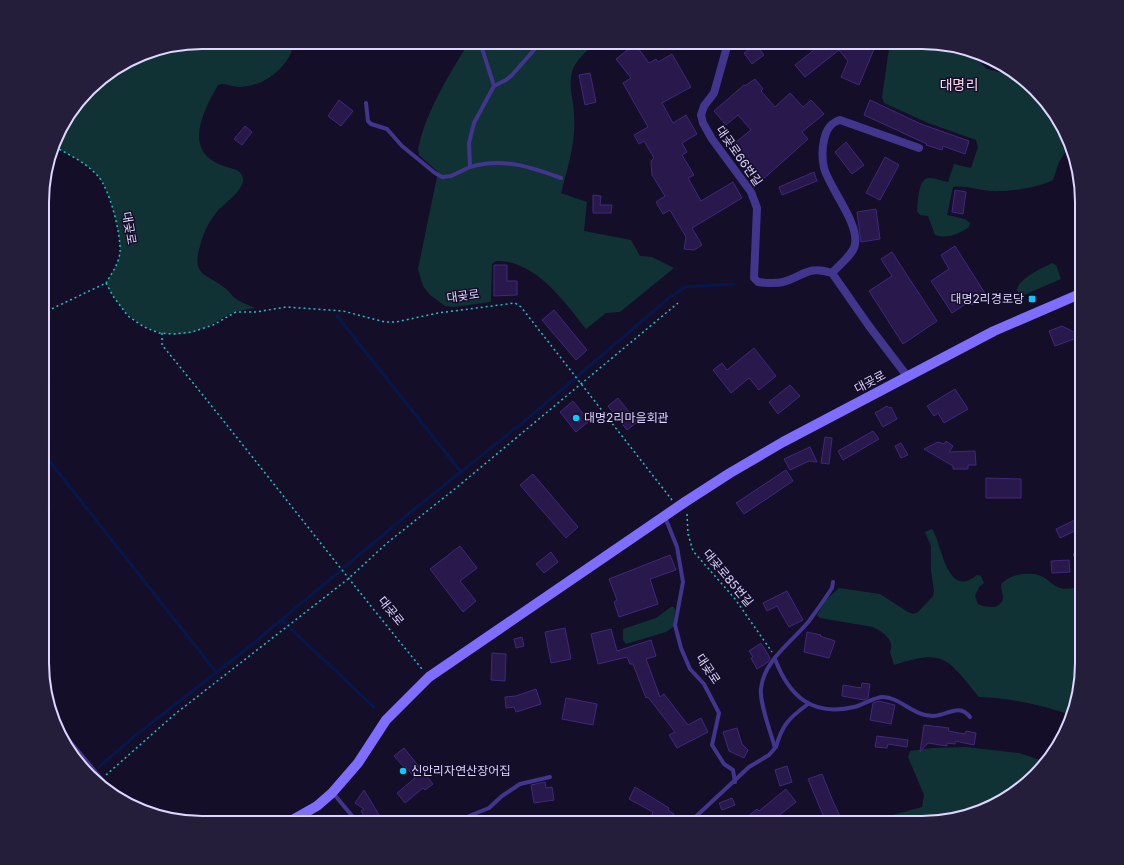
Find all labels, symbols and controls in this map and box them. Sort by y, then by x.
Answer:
district label: 대명리 [940,76,978,93]
street label: 대곶로66번길 [713,123,766,189]
street label: 대곶로 [119,210,140,246]
street label: 대곶로 [445,286,480,305]
place label: 대명2리경로당 [950,291,1024,306]
marker: 대명2리경로당 [1027,294,1037,304]
street label: 대곶로 [852,367,888,396]
place label: 대명2리마을회관 [584,410,669,425]
marker: 대명2리마을회관 [571,413,581,423]
street label: 대곶로85번길 [700,546,757,609]
street label: 대곶로 [375,593,408,628]
street label: 대곶로 [693,651,724,687]
place label: 신안리자연산장어집 [411,763,510,778]
marker: 신안리자연산장어집 [398,766,408,776]

